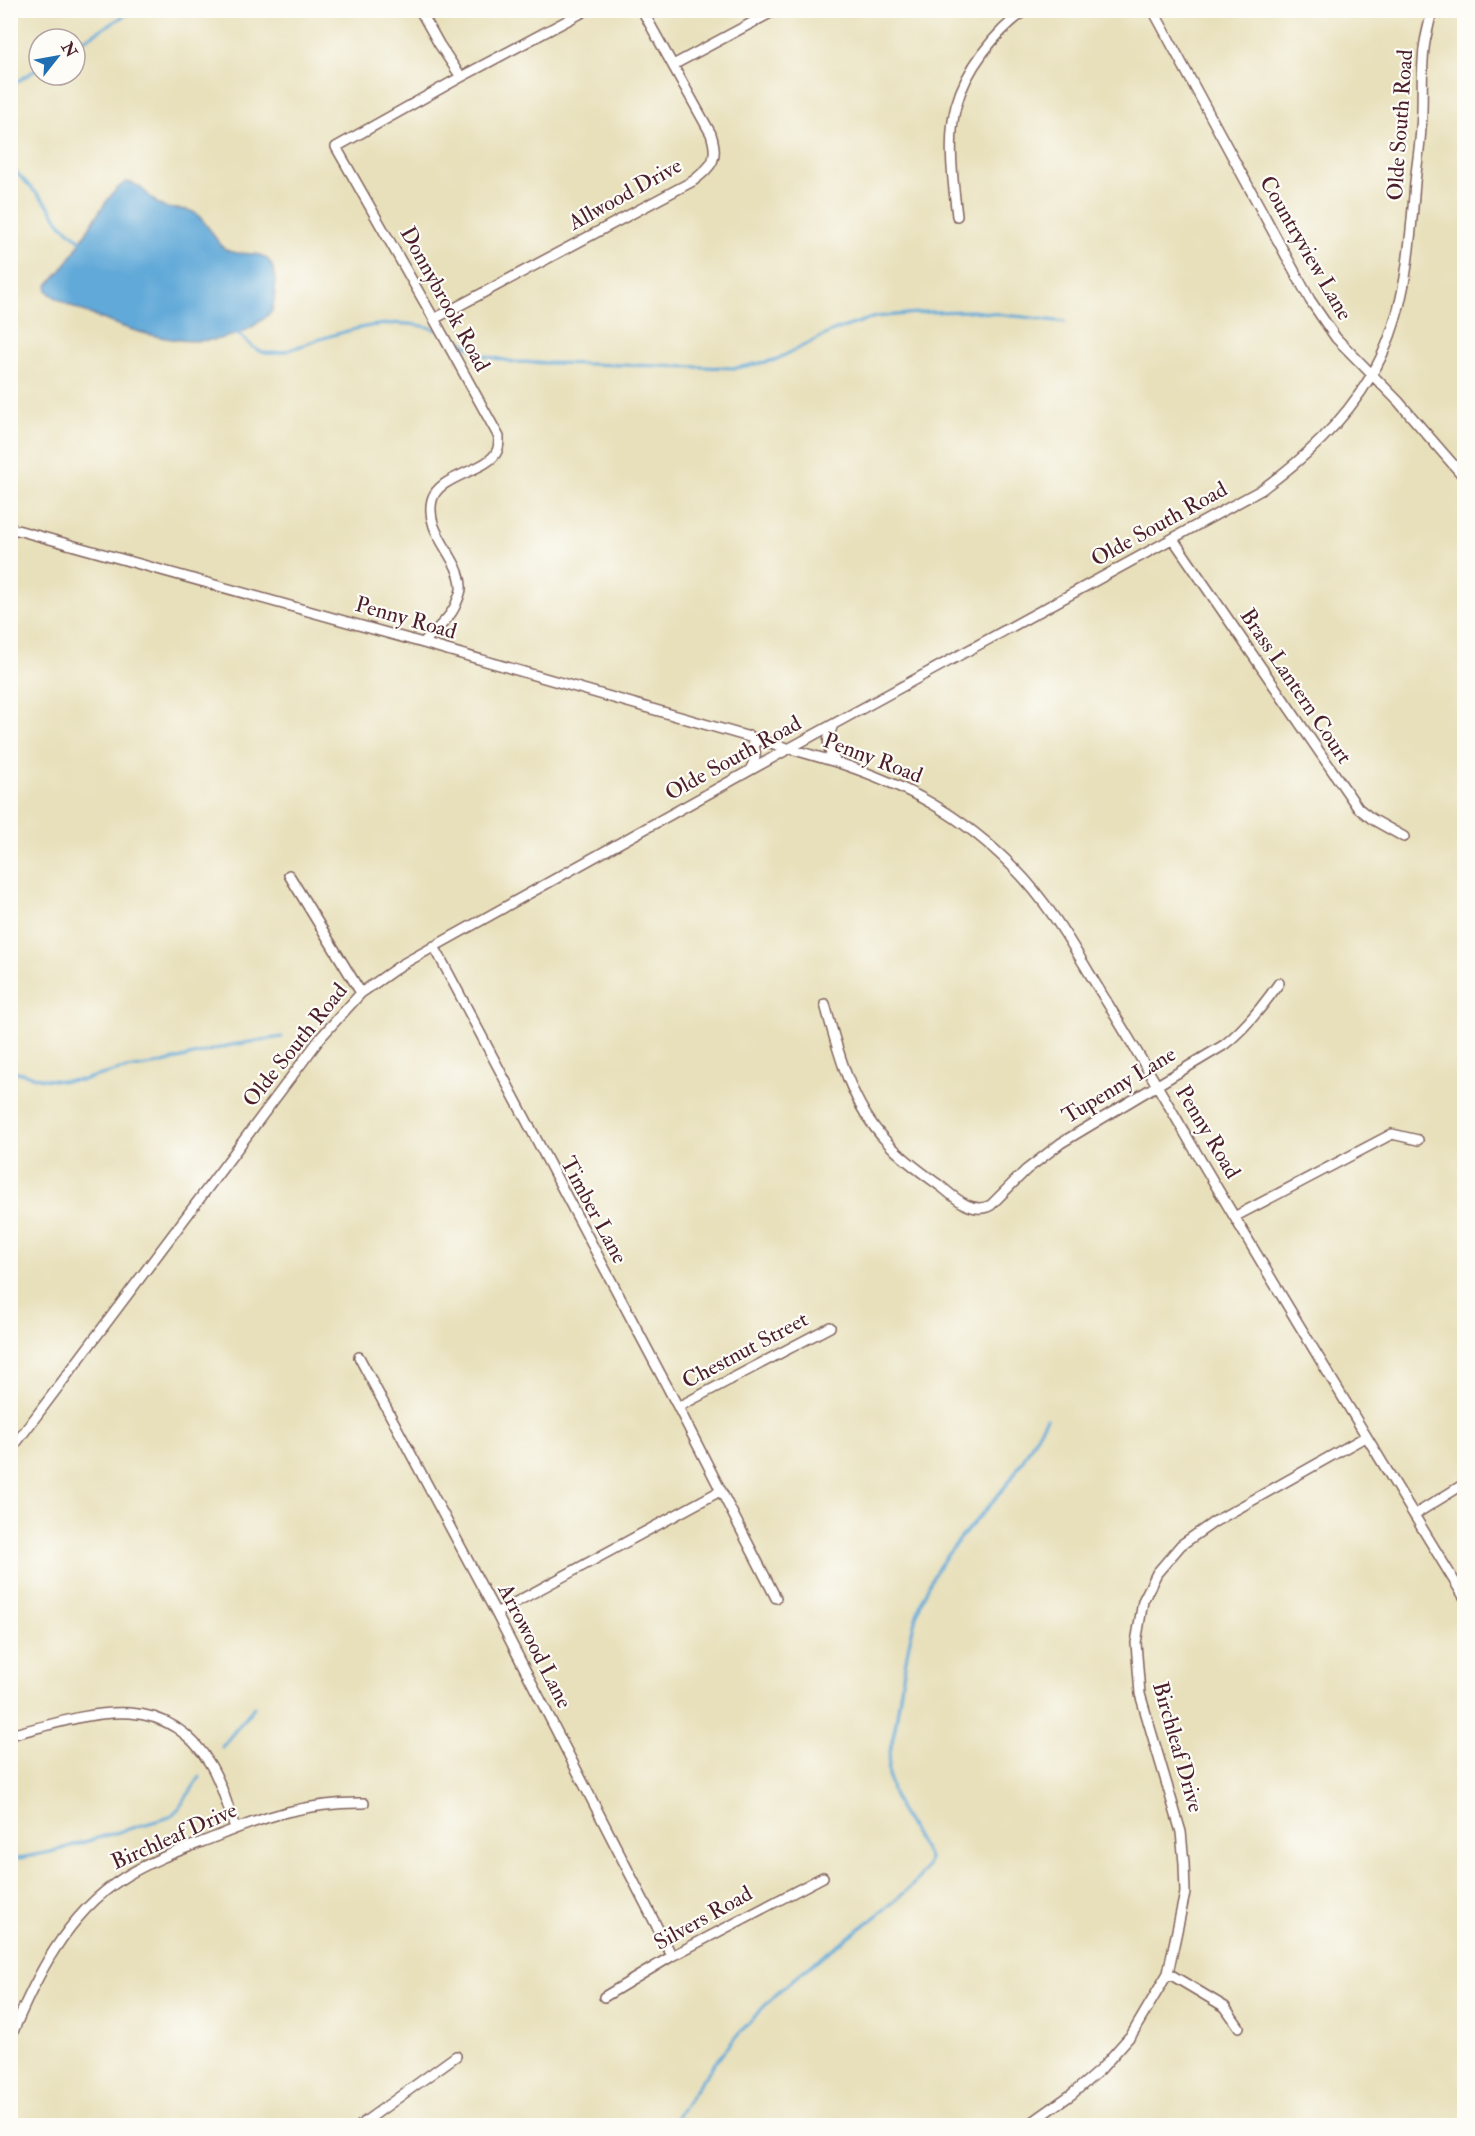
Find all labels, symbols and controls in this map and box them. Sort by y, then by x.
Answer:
north arrow [27,27,87,87]
text: N [56,38,82,62]
street label: Olde South Road [1381,48,1419,202]
street label: Allwood Drive [562,151,687,237]
street label: Countryview Lane [1253,171,1359,325]
street label: Donnybrook Road [394,221,497,377]
street label: Olde South Road [1086,475,1232,573]
street label: Penny Road [352,590,460,646]
street label: Brass Lantern Court [1234,603,1358,769]
street label: Olde South Road [660,709,806,807]
street label: Penny Road [819,726,927,790]
street label: Olde South Road [236,977,354,1113]
street label: Tupenny Lane [1057,1040,1182,1131]
street label: Penny Road [1169,1080,1247,1184]
street label: Timber Lane [554,1152,634,1268]
street label: Chestnut Street [677,1305,813,1395]
street label: Arrowood Lane [491,1578,578,1713]
street label: Birchleaf Drive [1146,1678,1210,1816]
street label: Birchleaf Drive [107,1796,241,1876]
street label: Silvers Road [649,1879,757,1957]

